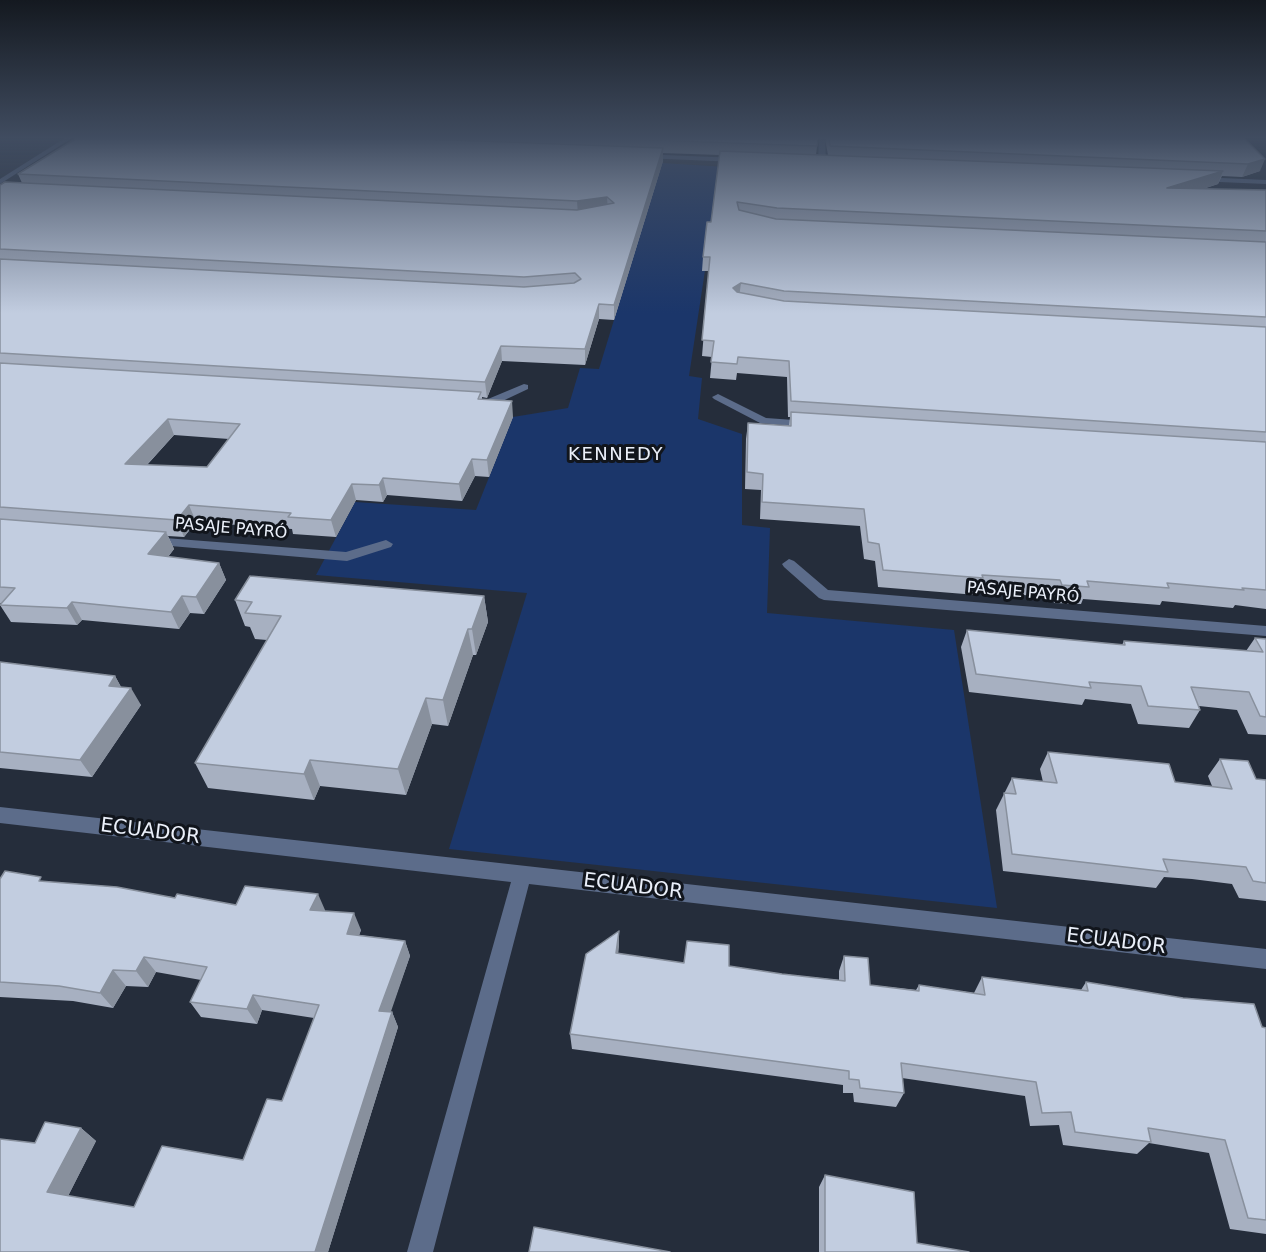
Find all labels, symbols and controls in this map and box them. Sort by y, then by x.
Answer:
district label: KENNEDY [568,444,664,466]
street label: PASAJE PAYRÓ [174,515,288,543]
street label: PASAJE PAYRÓ [966,579,1080,607]
street label: ECUADOR [99,814,201,850]
street label: ECUADOR [582,869,684,905]
street label: ECUADOR [1065,924,1167,960]

